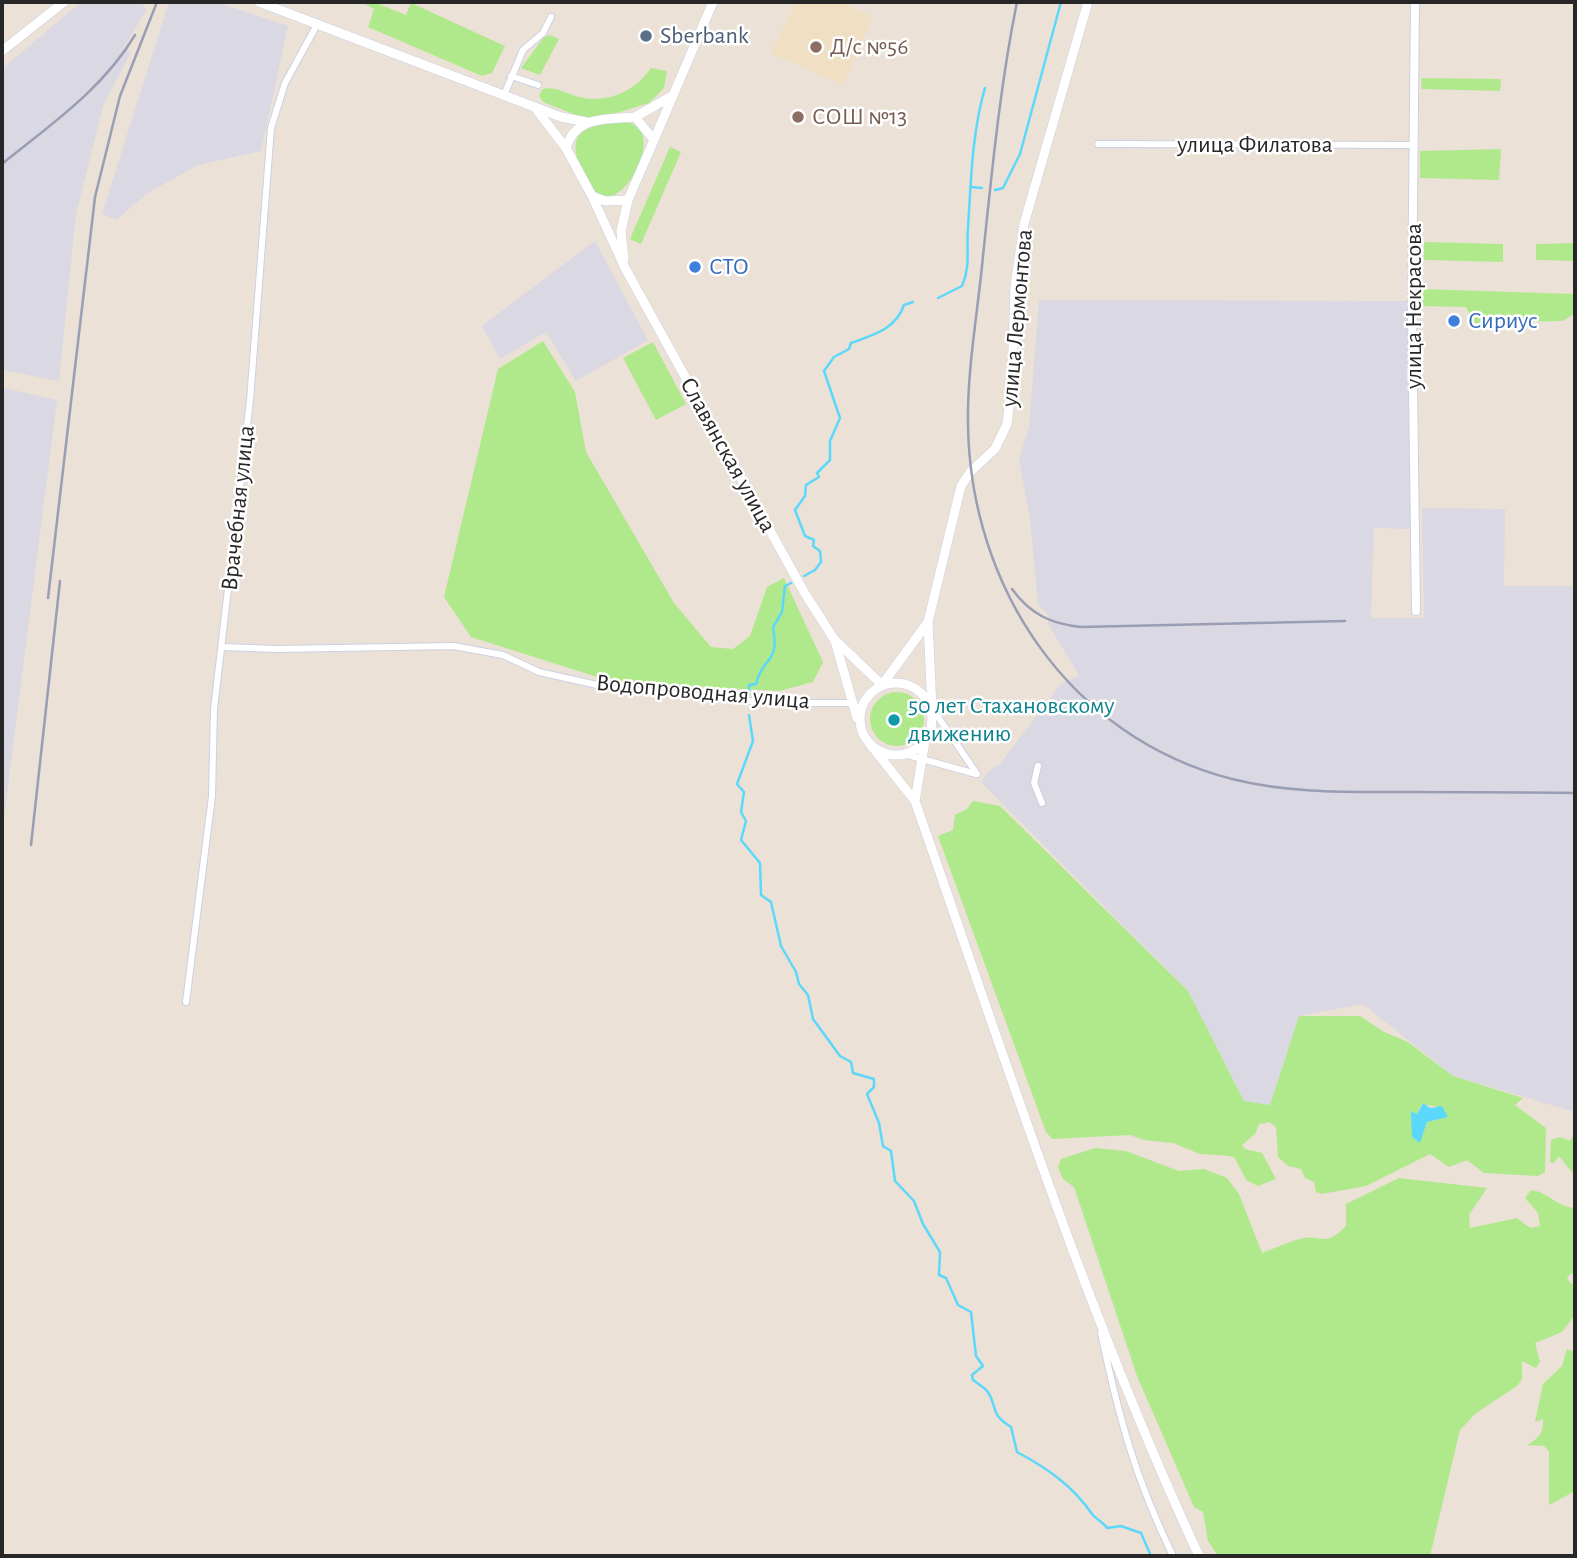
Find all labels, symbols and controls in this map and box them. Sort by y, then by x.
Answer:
place label: Sberbank [660,22,749,50]
marker: Sberbank [638,28,654,44]
place label: Д/с №56 [830,33,908,61]
marker: Д/с №56 [808,39,824,55]
place label: СОШ №13 [812,103,907,131]
marker: СОШ №13 [790,109,806,125]
street label: улица Филатова [1177,131,1333,159]
street label: улица Некрасова [1400,223,1428,389]
street label: улица Лермонтова [995,228,1039,408]
place label: СТО [709,253,749,281]
marker: СТО [687,259,703,275]
place label: Сириус [1468,307,1538,335]
marker: Сириус [1446,313,1462,329]
street label: Славянская улица [673,372,783,538]
street label: Врачебная улица [215,424,261,592]
street label: Водопроводная улица [595,668,811,716]
place label: 50 лет Стахановскому движению [908,692,1114,748]
marker: 50 лет Стахановскому движению [886,712,902,728]

